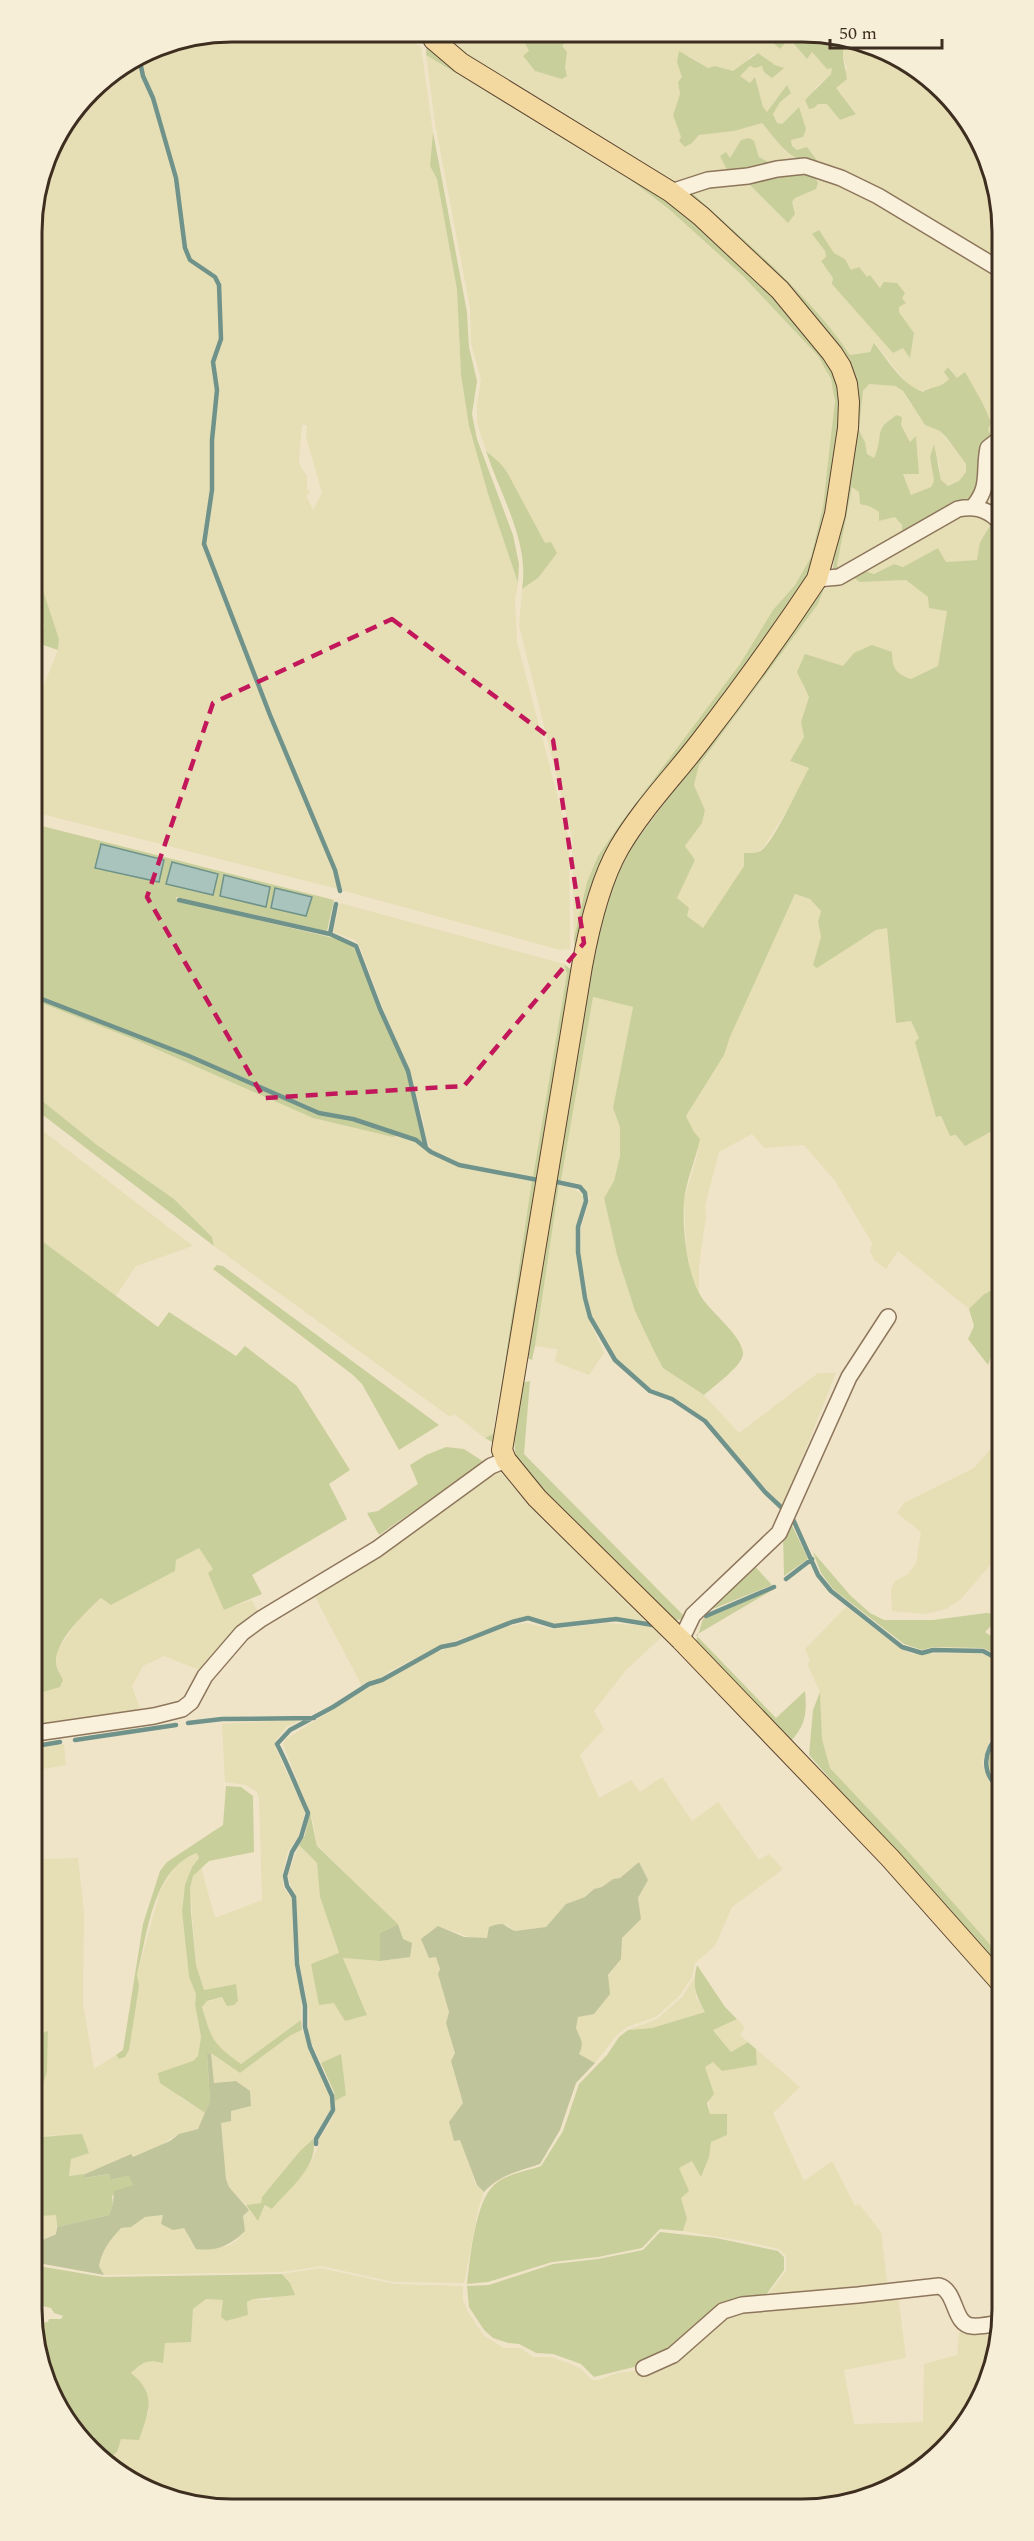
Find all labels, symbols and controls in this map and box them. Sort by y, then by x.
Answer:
scale bar [830,12,942,50]
text: 50 m [839,20,877,47]

